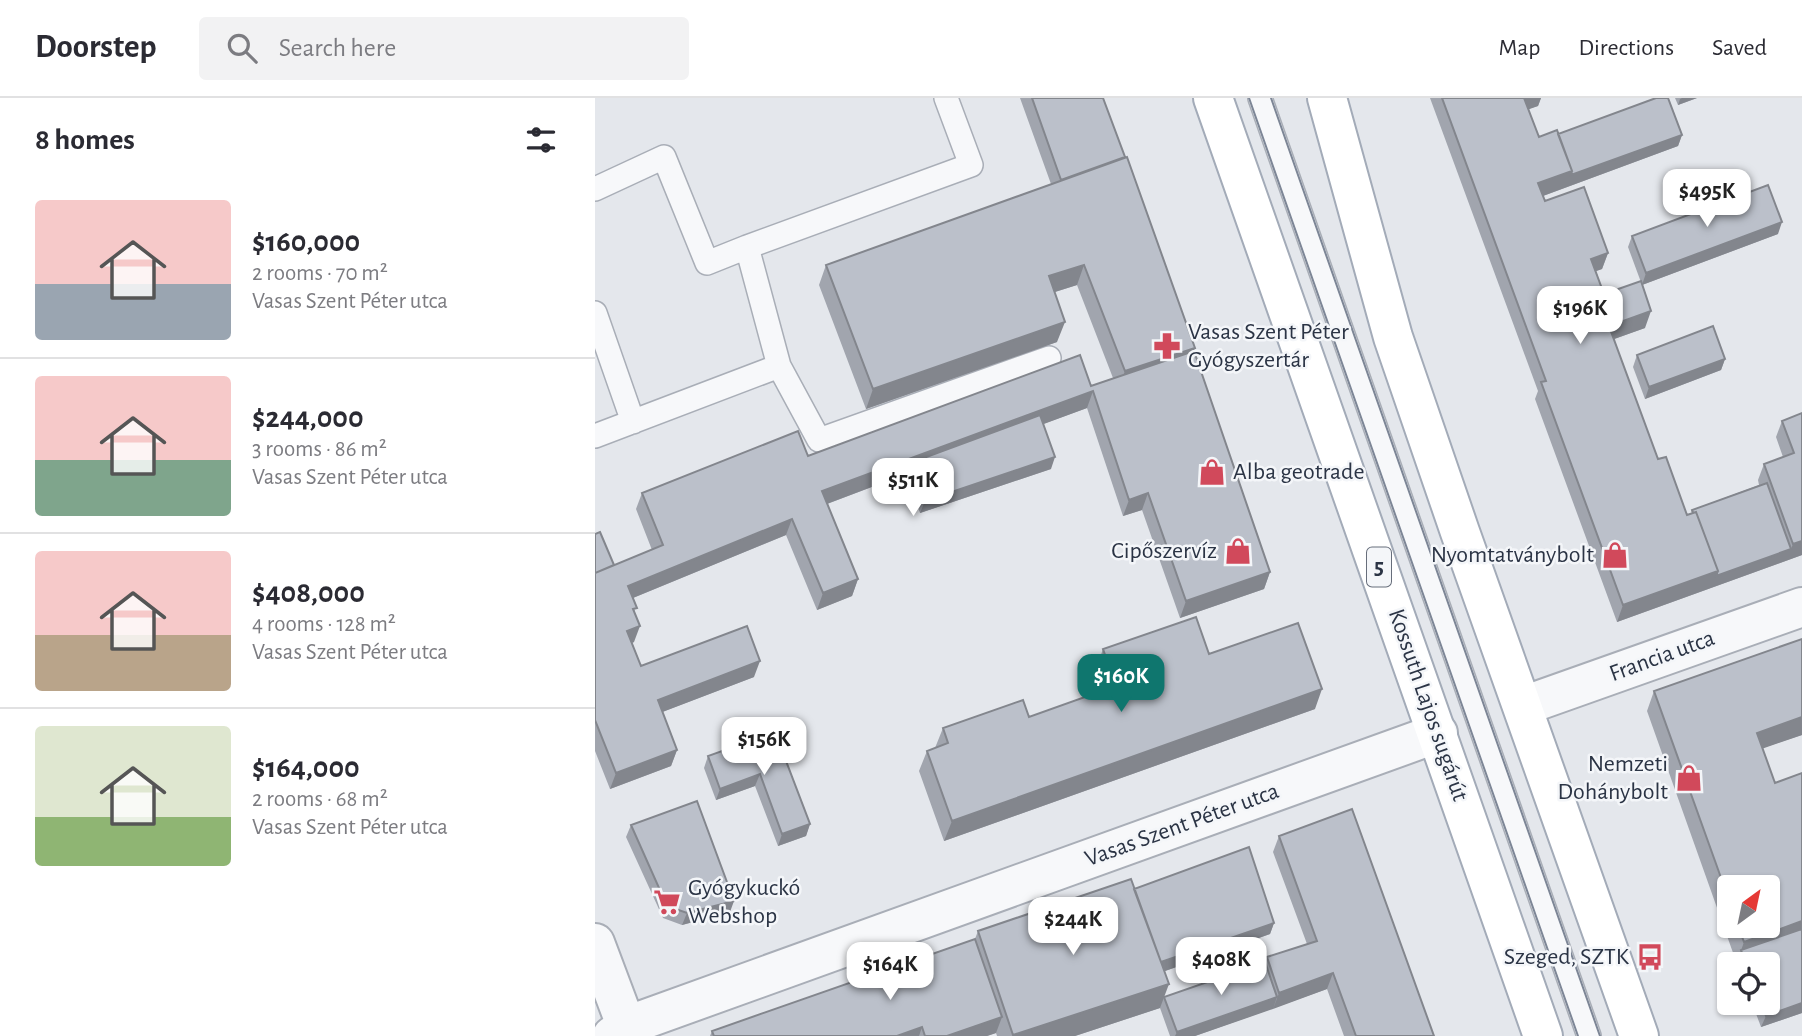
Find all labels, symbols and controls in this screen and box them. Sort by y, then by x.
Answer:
search box [199,17,689,80]
icon: search [223,29,261,67]
text: Doorstep [35,31,157,64]
text: Search here [279,35,396,61]
text: Map [1498,36,1540,60]
text: Directions [1578,36,1674,60]
text: Saved [1712,36,1767,60]
icon: filters [522,121,560,159]
text: 8 homes [35,125,135,155]
pin: $495K [1658,170,1756,229]
text: $495K [1679,180,1735,203]
text: $160,000 [252,227,360,257]
icon: home [91,228,175,312]
text: 2 rooms · 70 m² [252,262,388,285]
pin: $196K [1531,286,1629,346]
text: Vasas Szent Péter utca [252,290,448,313]
text: $196K [1553,297,1607,320]
place label: Vasas Szent Péter Gyógyszertár [1188,320,1349,372]
pharmacy icon: Vasas Szent Péter Gyógyszertár [1152,331,1182,361]
text: $244,000 [252,403,364,433]
icon: home [91,404,175,488]
text: 3 rooms · 86 m² [252,438,387,461]
shop icon: Alba geotrade [1197,457,1227,487]
pin: $511K [864,458,962,518]
place label: Alba geotrade [1233,460,1364,484]
text: Vasas Szent Péter utca [252,466,448,489]
text: $511K [888,469,938,492]
shop icon: Cipőszervíz [1223,536,1253,566]
place label: Cipőszervíz [1111,539,1217,563]
shop icon: Nyomtatványbolt [1600,540,1630,570]
place label: Nyomtatványbolt [1431,543,1594,567]
road number: 5 [1367,547,1391,587]
text: $408,000 [252,578,365,608]
icon: home [91,579,175,663]
street label: Kossuth Lajos sugárút [1384,606,1472,804]
text: 4 rooms · 128 m² [252,613,396,636]
street label: Francia utca [1606,626,1718,686]
text: Vasas Szent Péter utca [252,641,448,664]
pin: $160K [1072,654,1170,714]
text: $160K [1093,665,1149,688]
pin: $156K [715,718,813,777]
text: $156K [737,728,791,751]
place label: Nemzeti Dohánybolt [1558,752,1668,804]
text: $164,000 [252,753,360,783]
icon: home [91,754,175,838]
shop icon: Nemzeti Dohánybolt [1674,763,1704,793]
street label: Vasas Szent Péter utca [1082,779,1282,871]
text: 2 rooms · 68 m² [252,788,388,811]
text: Vasas Szent Péter utca [252,816,448,839]
north arrow [1717,875,1780,938]
map controls [1717,875,1780,1015]
place label: Gyógykuckó Webshop [688,876,800,928]
supermarket icon: Gyógykuckó Webshop [652,887,682,917]
pin: $244K [1024,898,1122,957]
text: $244K [1044,908,1102,931]
pin: $408K [1172,937,1270,997]
pin: $164K [841,942,939,1002]
bus stop icon: Szeged, SZTK [1635,942,1665,972]
place label: Szeged, SZTK [1504,945,1630,969]
text: $408K [1192,948,1250,971]
button: locate [1717,952,1780,1015]
text: $164K [863,953,917,976]

